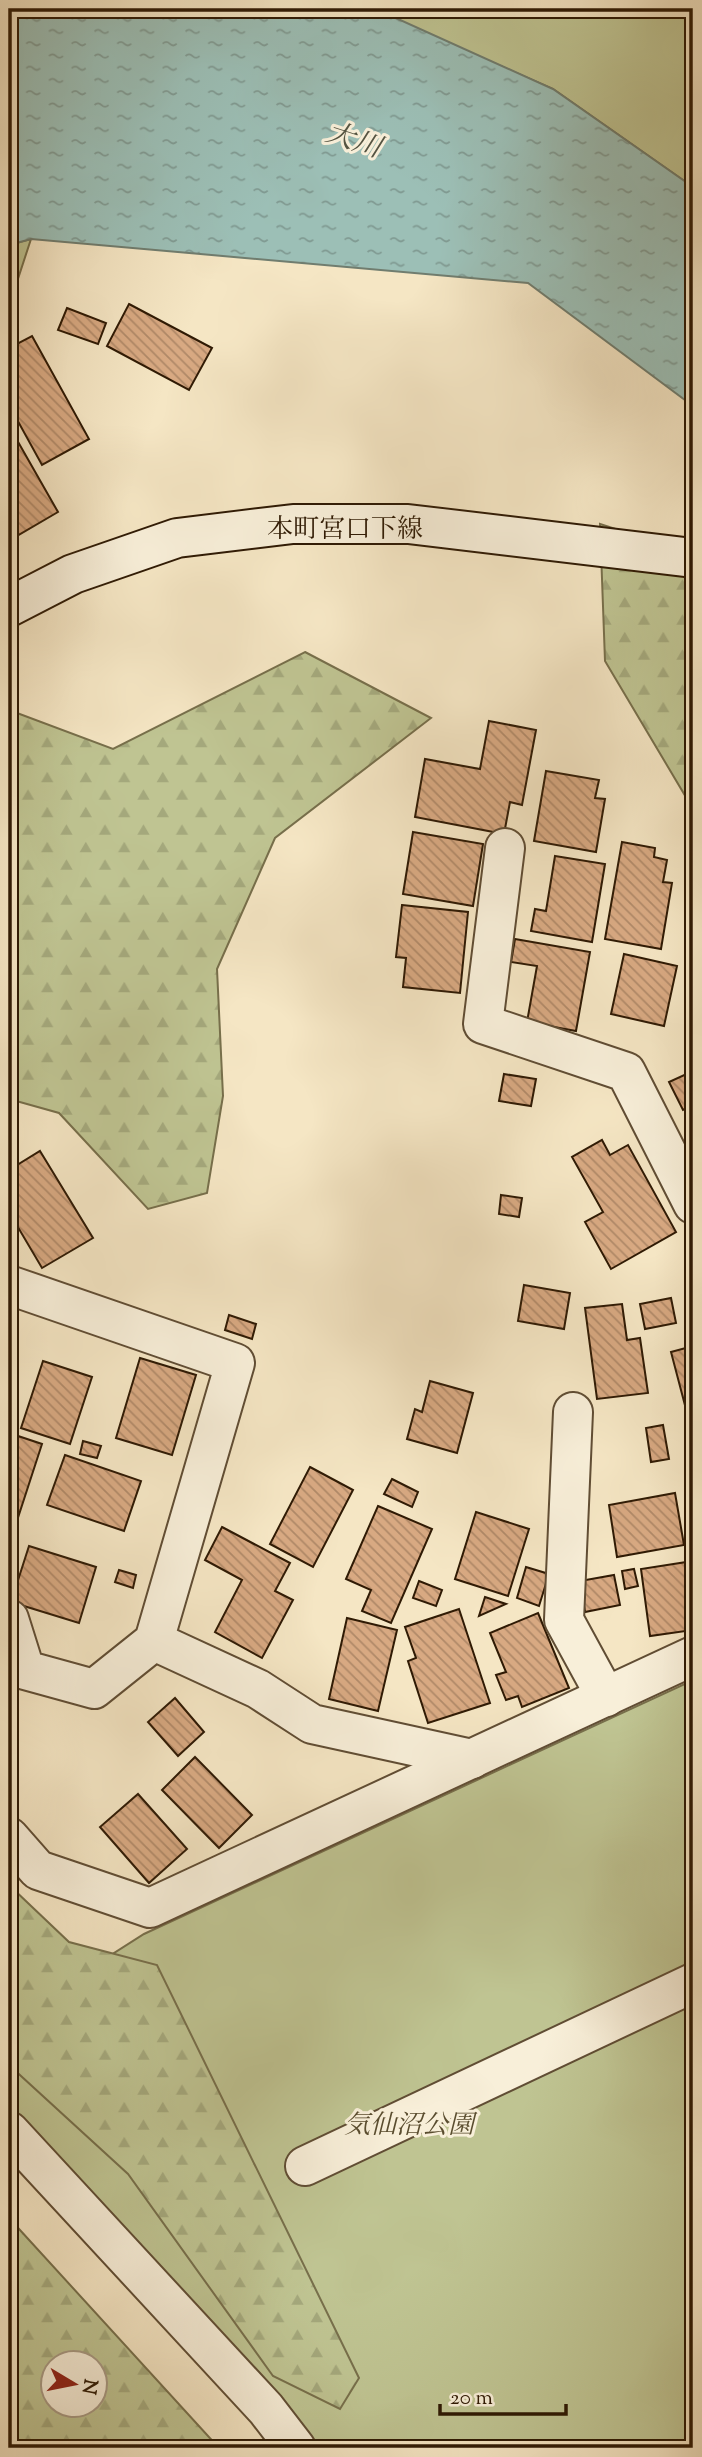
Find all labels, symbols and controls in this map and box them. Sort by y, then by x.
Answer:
water label: 大川 [320,114,389,170]
street label: 本町宮口下線 [267,512,423,549]
park label: 気仙沼公園 [344,2108,478,2145]
north arrow [38,2348,108,2418]
scale bar [440,2373,566,2417]
text: N [74,2377,103,2396]
text: 20 m [450,2384,493,2414]

